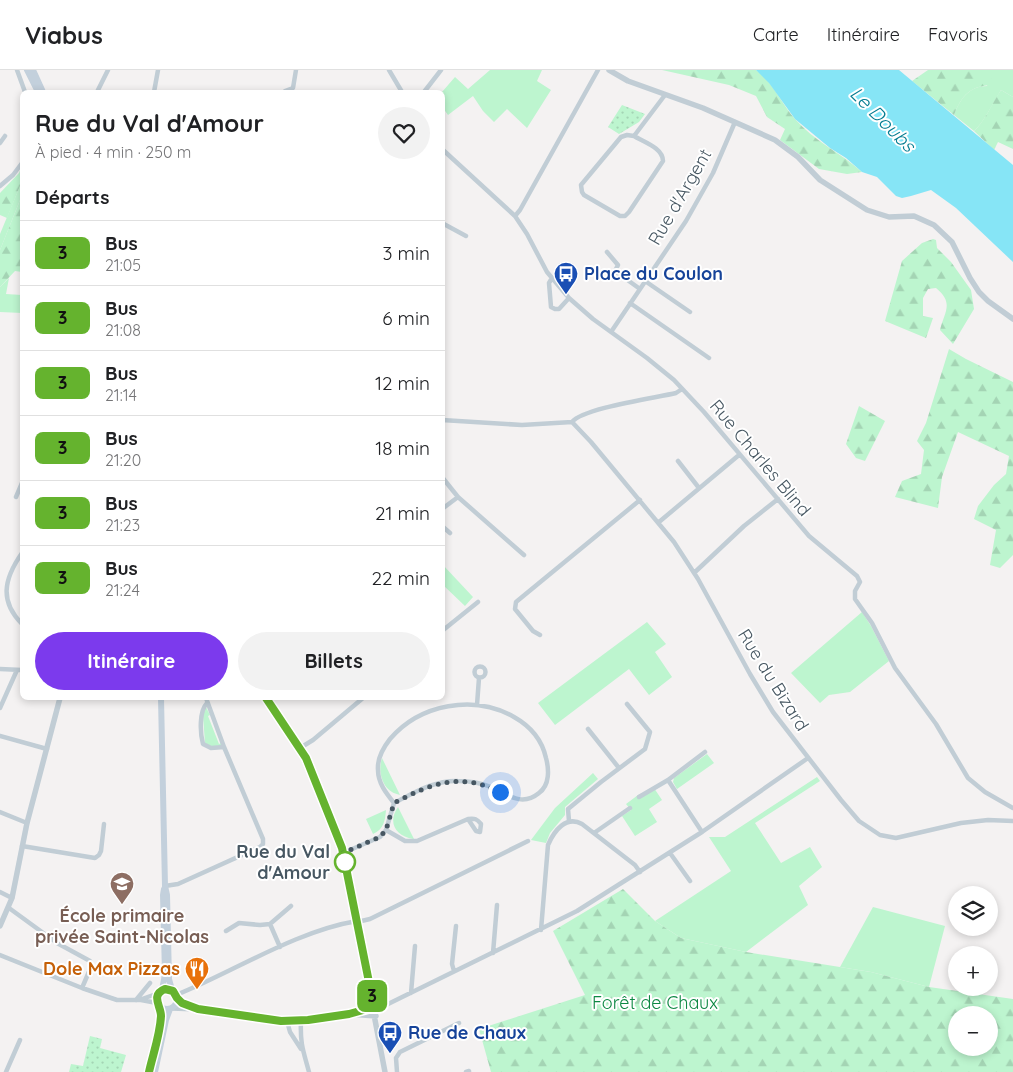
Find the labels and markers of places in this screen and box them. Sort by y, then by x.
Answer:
bus stop icon: Place du Coulon [553,261,579,295]
place label: Place du Coulon [584,262,723,285]
place label: Rue du Val d'Amour [236,840,330,884]
marker: Rue du Val d'Amour [334,851,356,873]
school or university icon: École primaire privée Saint-Nicolas [109,871,135,905]
place label: École primaire privée Saint-Nicolas [35,904,209,948]
restaurant icon: Dole Max Pizzas [184,956,210,990]
place label: Dole Max Pizzas [43,957,180,980]
bus stop icon: Rue de Chaux [377,1020,403,1054]
place label: Rue de Chaux [408,1021,526,1044]

